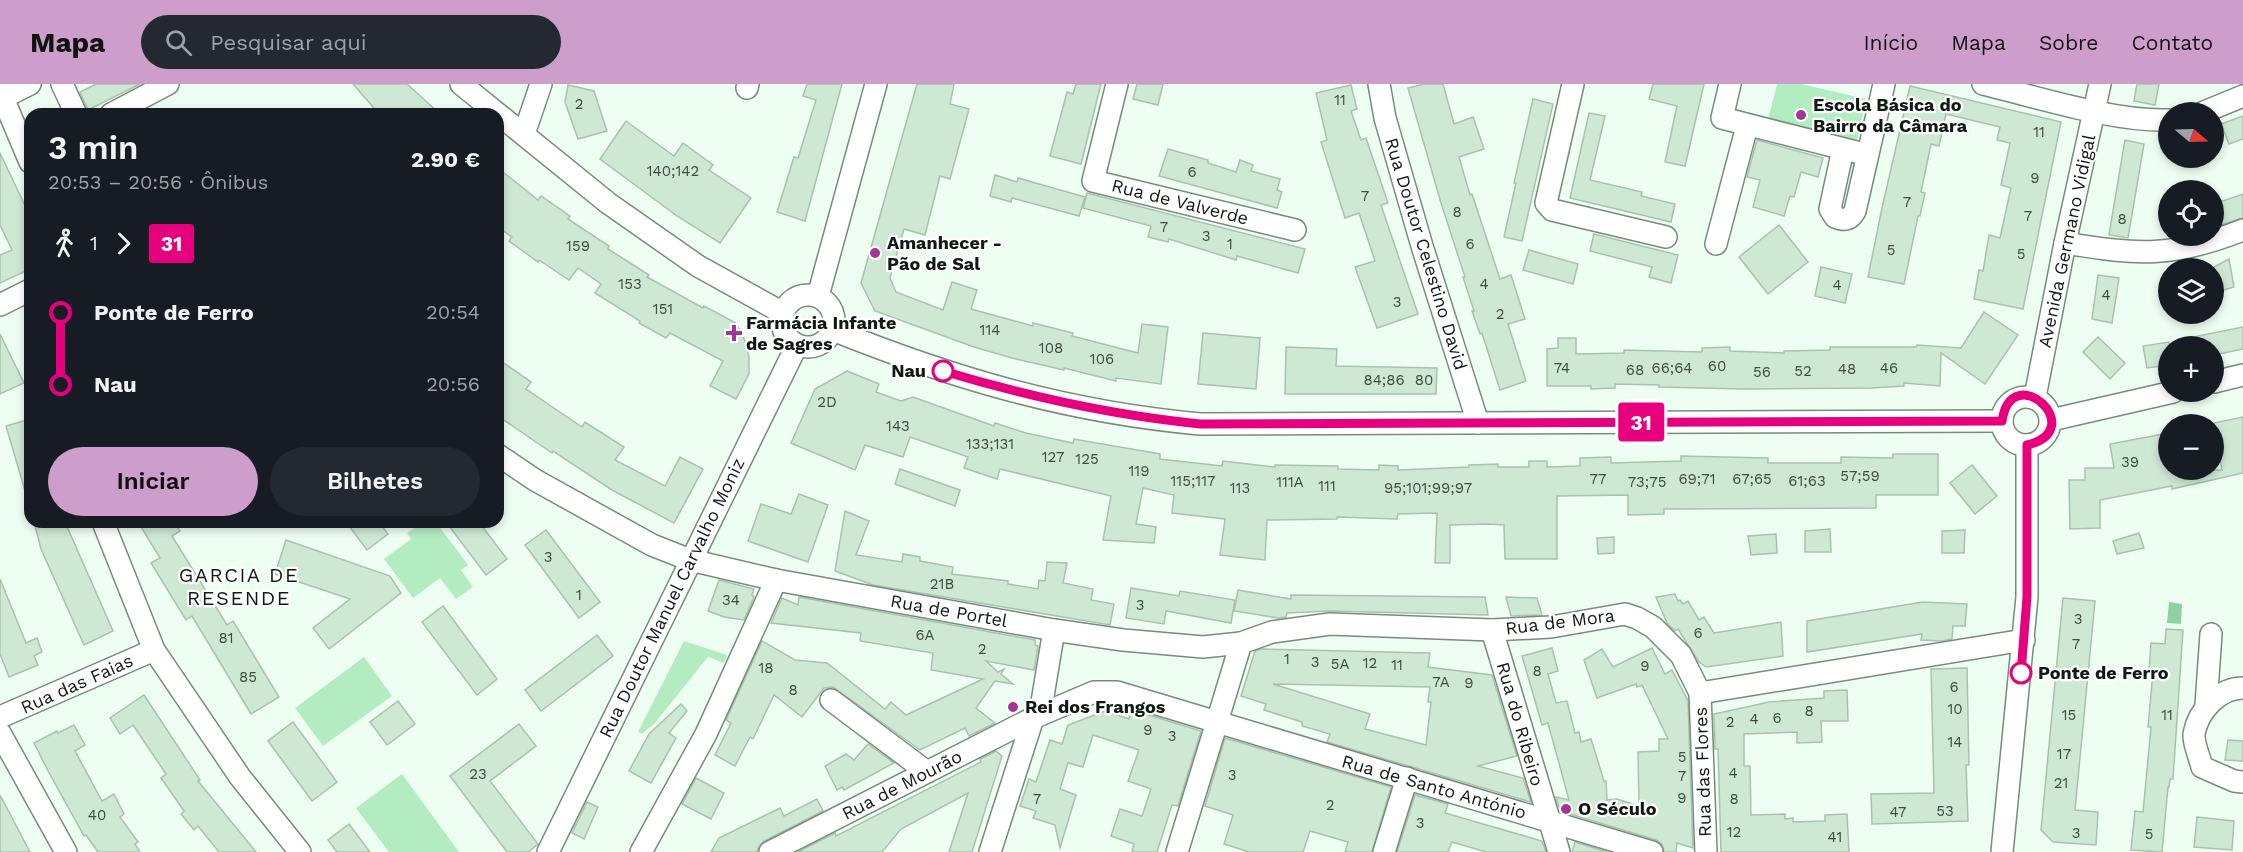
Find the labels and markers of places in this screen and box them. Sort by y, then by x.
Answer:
place label: Escola Básica do Bairro da Câmara [1813,94,1968,136]
marker: Escola Básica do Bairro da Câmara [1794,108,1808,122]
place label: Amanhecer - Pão de Sal [887,232,1002,274]
marker: Amanhecer - Pão de Sal [868,246,882,260]
place label: Farmácia Infante de Sagres [746,312,896,354]
marker: Farmácia Infante de Sagres [727,326,741,340]
place label: Nau [891,360,926,381]
marker: Nau [932,360,954,382]
marker: Ponte de Ferro [2010,662,2032,684]
place label: Ponte de Ferro [2038,662,2169,683]
place label: Rei dos Frangos [1025,696,1166,717]
marker: Rei dos Frangos [1006,700,1020,714]
place label: O Século [1578,798,1657,819]
marker: O Século [1559,802,1573,816]

